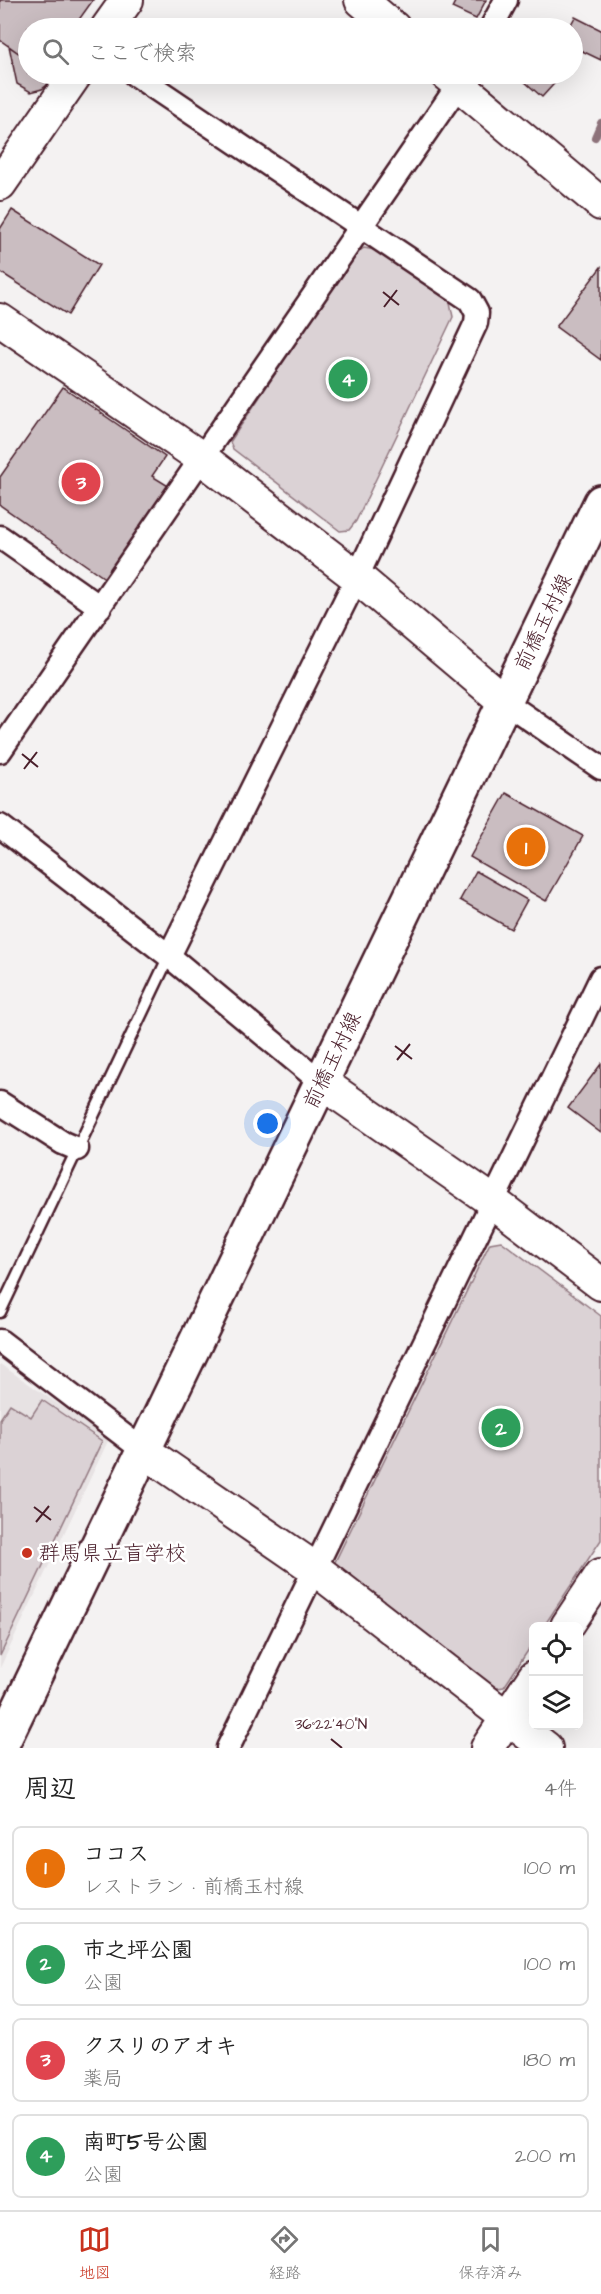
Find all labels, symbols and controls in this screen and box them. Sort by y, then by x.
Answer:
search box [18,18,583,84]
icon: search [39,35,72,68]
text: ここで検索 [87,38,197,69]
pin: 4 [328,356,368,401]
pin: 3 [62,460,100,504]
street label: 前橋玉村線 [507,569,579,676]
pin: 1 [506,824,546,870]
street label: 前橋玉村線 [296,1007,368,1114]
your location [253,1109,282,1138]
pin: 2 [482,1406,520,1450]
place label: 群馬県立盲学校 [39,1539,186,1568]
marker: 群馬県立盲学校 [20,1546,34,1560]
map controls [529,1622,583,1730]
button: locate [529,1622,583,1676]
button: layers [529,1676,583,1730]
text: 36°22'40"N [295,1714,367,1735]
text: 周辺 [24,1771,76,1807]
text: 4件 [543,1775,577,1803]
text: ココス [83,1839,149,1870]
text: 1 [44,1854,47,1882]
text: 100 m [524,1854,575,1882]
text: レストラン · 前橋玉村線 [83,1873,303,1901]
text: 市之坪公園 [83,1935,193,1966]
text: 2 [40,1950,51,1978]
text: 100 m [524,1950,575,1978]
text: 公園 [83,1969,123,1997]
text: クスリのアオキ [83,2031,237,2062]
text: 3 [40,2046,51,2074]
text: 180 m [523,2046,575,2074]
text: 薬局 [83,2065,123,2093]
text: 南町5号公園 [83,2127,209,2158]
text: 4 [39,2142,52,2170]
text: 200 m [515,2142,575,2170]
text: 公園 [83,2161,123,2189]
tab: 地図 [78,2223,111,2284]
tab: 経路 [268,2223,301,2284]
tab: 保存済み [458,2223,522,2284]

